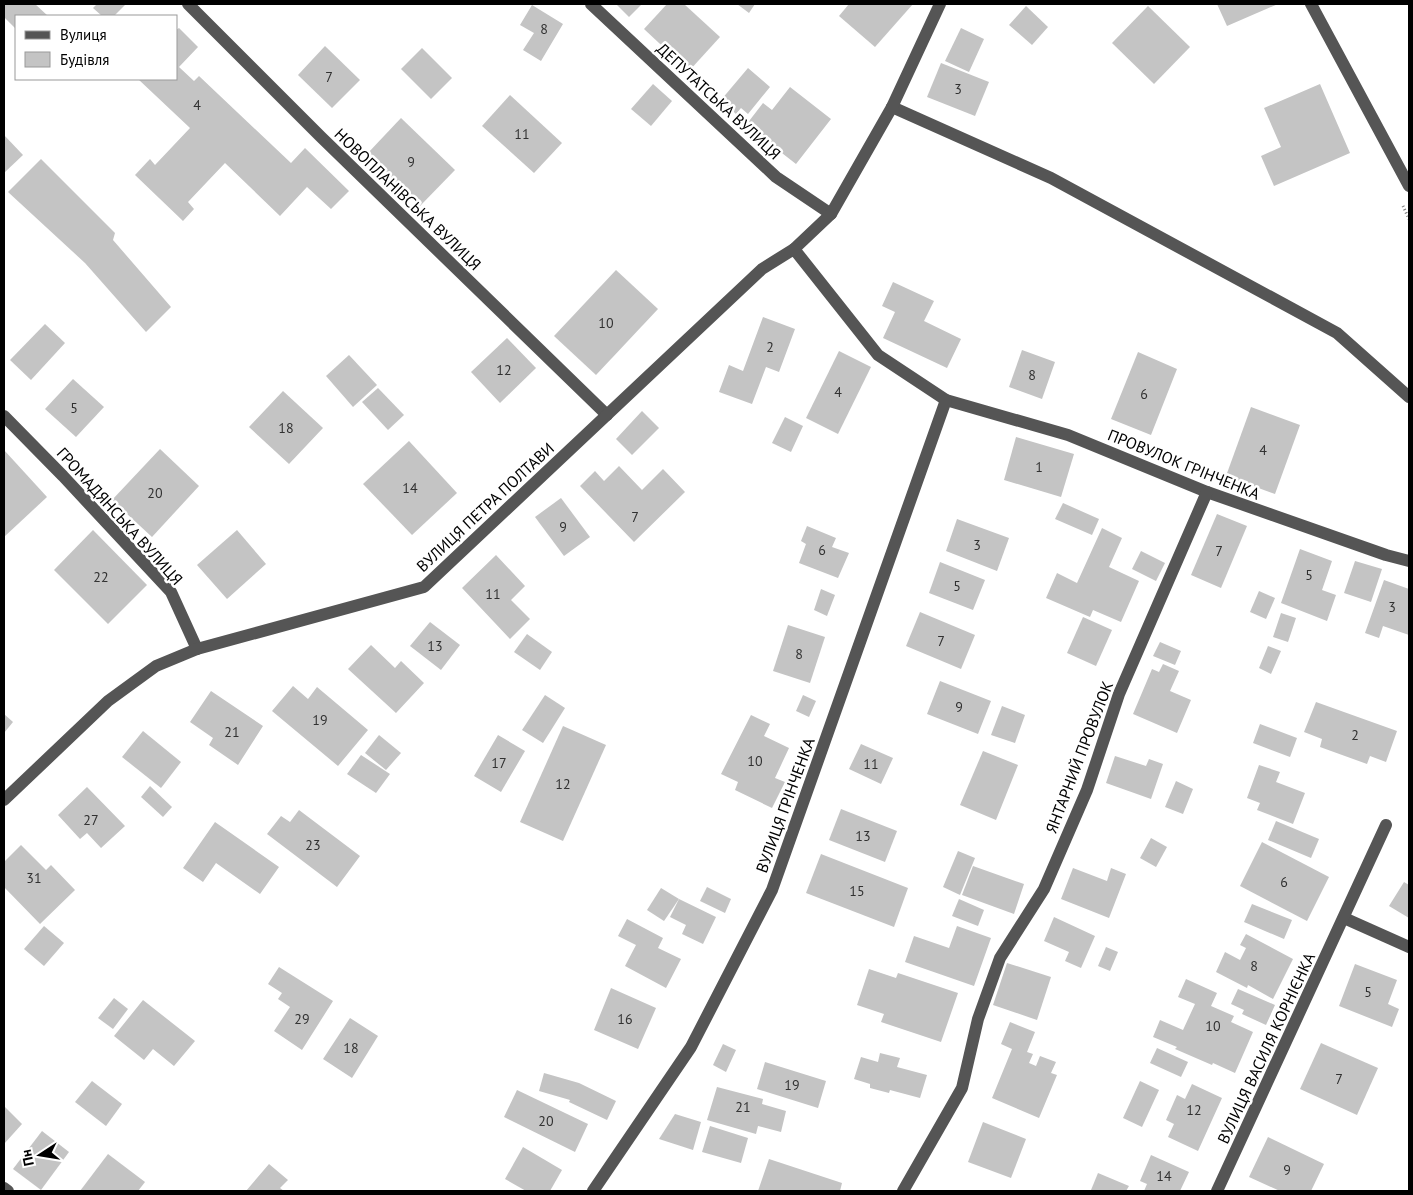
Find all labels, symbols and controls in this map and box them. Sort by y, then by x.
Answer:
legend [15,15,178,80]
house number: 8 [540,20,548,38]
text: Вулиця [60,25,107,44]
street label: ДЕПУТАТСЬКА ВУЛИЦЯ [653,38,785,164]
text: Будівля [60,50,109,69]
house number: 7 [325,68,333,86]
house number: 3 [954,80,962,98]
house number: 4 [193,96,201,114]
street label: НОВОПЛАНІВСЬКА ВУЛИЦЯ [331,124,485,274]
house number: 11 [514,125,530,143]
house number: 9 [407,153,415,171]
house number: 10 [598,314,614,332]
house number: 2 [766,338,774,356]
house number: 12 [496,361,512,379]
house number: 8 [1028,366,1036,384]
house number: 4 [834,383,842,401]
house number: 6 [1140,385,1148,403]
house number: 5 [70,399,78,417]
house number: 18 [278,419,294,437]
street label: ПРОВУЛОК ГРІНЧЕНКА [1105,424,1264,504]
street label: ВУЛИЦЯ ПЕТРА ПОЛТАВИ [412,438,558,576]
house number: 4 [1259,441,1267,459]
street label: ГРОМАДЯНСЬКА ВУЛИЦЯ [53,443,187,589]
house number: 1 [1035,458,1043,476]
house number: 14 [402,479,418,497]
house number: 20 [147,484,163,502]
house number: 7 [631,508,639,526]
house number: 9 [559,518,567,536]
house number: 3 [973,536,981,554]
house number: 6 [818,541,826,559]
house number: 7 [1215,542,1223,560]
house number: 5 [1305,566,1313,584]
house number: 22 [93,568,109,586]
house number: 5 [953,577,961,595]
house number: 11 [485,585,501,603]
house number: 3 [1388,598,1396,616]
house number: 7 [937,632,945,650]
house number: 13 [427,637,443,655]
house number: 8 [795,645,803,663]
street label: ЯНТАРНИЙ ПРОВУЛОК [1041,678,1117,836]
house number: 9 [955,698,963,716]
house number: 19 [312,711,328,729]
house number: 21 [224,723,240,741]
house number: 2 [1351,726,1359,744]
street label: ВУЛИЦЯ ГРІНЧЕНКА [751,734,819,875]
house number: 10 [747,752,763,770]
house number: 17 [491,754,507,772]
house number: 11 [863,755,879,773]
house number: 12 [555,775,571,793]
house number: 27 [83,811,99,829]
house number: 13 [855,827,871,845]
house number: 23 [305,836,321,854]
house number: 31 [26,869,42,887]
house number: 6 [1280,873,1288,891]
house number: 15 [849,882,865,900]
street label: ВУЛИЦЯ ВАСИЛЯ КОРНІЄНКА [1213,949,1319,1147]
house number: 8 [1250,957,1258,975]
house number: 5 [1364,983,1372,1001]
house number: 29 [294,1010,310,1028]
house number: 16 [617,1010,633,1028]
house number: 10 [1205,1017,1221,1035]
house number: 18 [343,1039,359,1057]
house number: 7 [1335,1070,1343,1088]
house number: 19 [784,1076,800,1094]
house number: 21 [735,1098,751,1116]
house number: 12 [1186,1101,1202,1119]
house number: 20 [538,1112,554,1130]
north arrow [15,1130,65,1180]
text: Пн [17,1148,38,1168]
house number: 9 [1283,1161,1291,1179]
house number: 14 [1156,1167,1172,1185]

